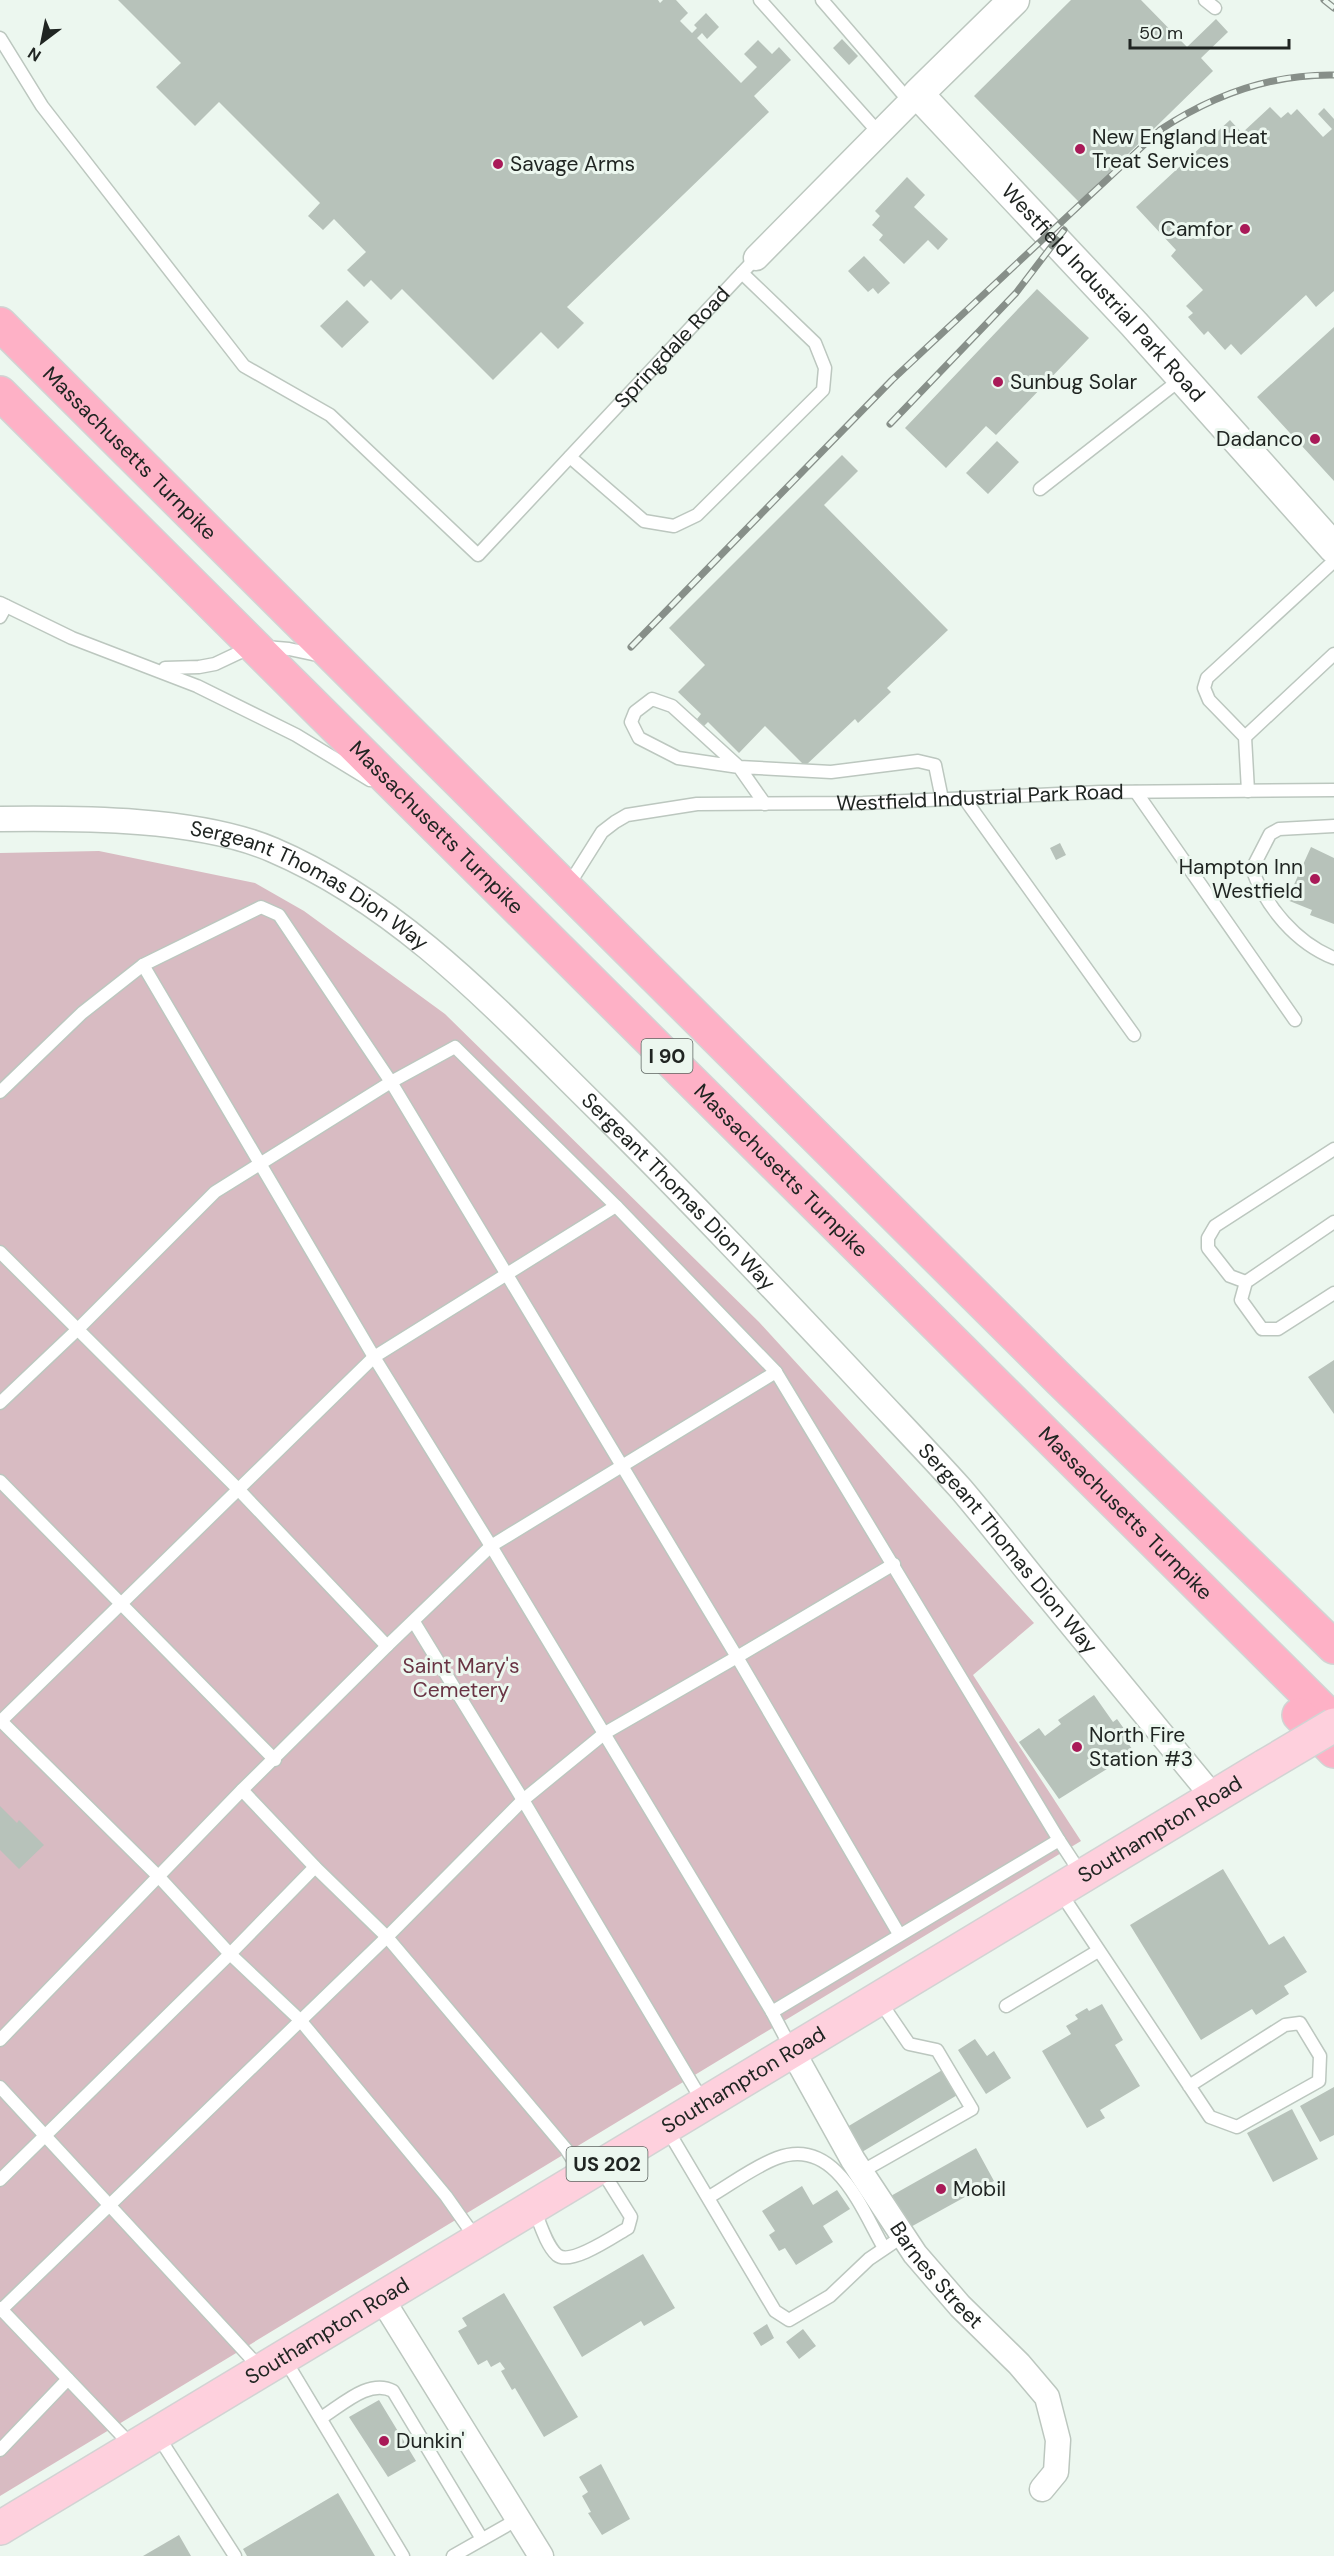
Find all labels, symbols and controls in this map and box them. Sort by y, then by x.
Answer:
north arrow [12,12,72,72]
scale bar [1130,12,1289,50]
text: 50 m [1139,21,1183,45]
text: N [24,42,45,66]
place label: New England Heat Treat Services [1092,123,1268,175]
marker: New England Heat Treat Services [1073,142,1087,156]
place label: Savage Arms [510,150,635,178]
marker: Savage Arms [491,157,505,171]
street label: Westfield Industrial Park Road [995,178,1211,408]
place label: Camfor [1161,215,1233,243]
marker: Camfor [1238,222,1252,236]
street label: Springdale Road [608,281,736,415]
street label: Massachusetts Turnpike [36,360,223,546]
place label: Sunbug Solar [1010,368,1137,396]
marker: Sunbug Solar [991,375,1005,389]
place label: Dadanco [1216,425,1303,453]
marker: Dadanco [1308,432,1322,446]
street label: Massachusetts Turnpike [343,735,530,920]
street label: Westfield Industrial Park Road [836,778,1124,817]
street label: Sergeant Thomas Dion Way [188,814,435,957]
place label: Hampton Inn Westfield [1179,853,1303,905]
marker: Hampton Inn Westfield [1308,872,1322,886]
road number: I 90 [642,1039,692,1073]
street label: Massachusetts Turnpike [688,1078,874,1263]
street label: Sergeant Thomas Dion Way [575,1086,782,1297]
street label: Massachusetts Turnpike [1032,1420,1219,1606]
street label: Sergeant Thomas Dion Way [912,1437,1104,1660]
park label: Saint Mary's Cemetery [403,1652,519,1704]
place label: North Fire Station #3 [1089,1721,1193,1773]
marker: North Fire Station #3 [1070,1740,1084,1754]
street label: Southampton Road [1073,1769,1247,1890]
street label: Southampton Road [656,2020,831,2140]
road number: US 202 [566,2147,648,2181]
place label: Mobil [953,2175,1006,2203]
marker: Mobil [934,2182,948,2196]
street label: Barnes Street [884,2216,989,2335]
street label: Southampton Road [240,2271,414,2391]
place label: Dunkin' [396,2427,465,2455]
marker: Dunkin' [377,2434,391,2448]

